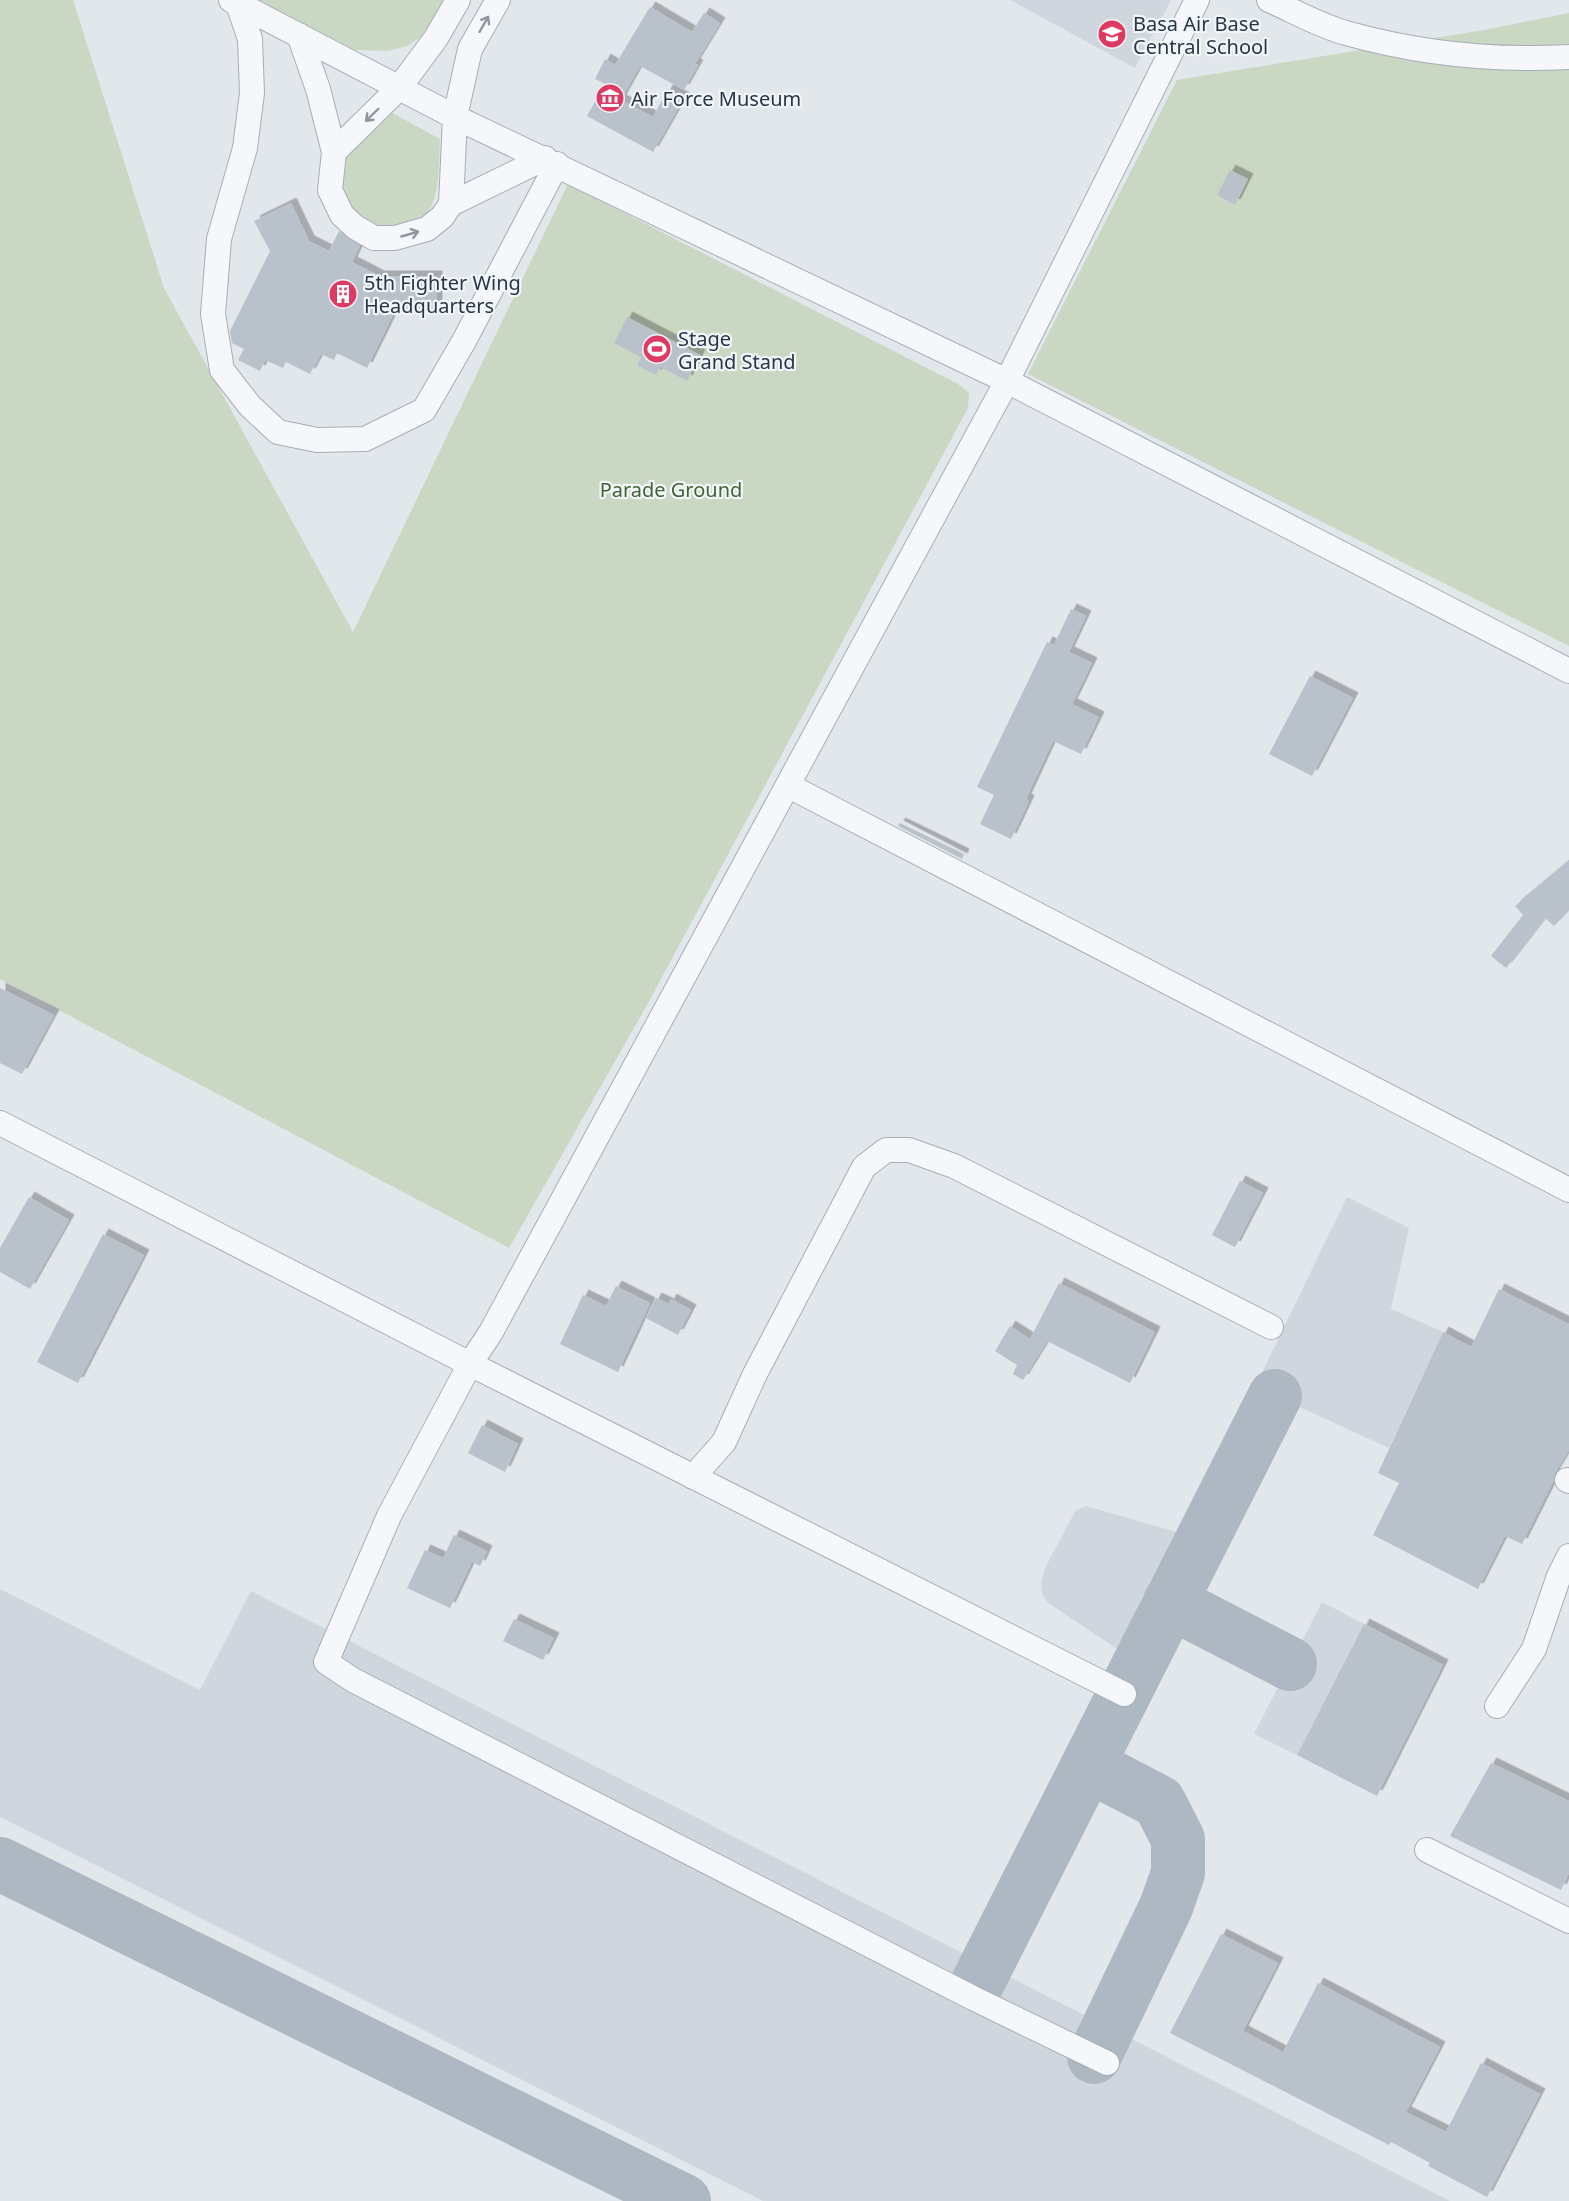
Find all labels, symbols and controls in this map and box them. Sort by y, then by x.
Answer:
place label: Basa Air Base Central School [1133,10,1268,60]
one-way arrow [479,16,491,33]
school or university icon: Basa Air Base Central School [1096,18,1128,50]
museum icon: Air Force Museum [594,82,626,114]
place label: Air Force Museum [631,85,801,112]
one-way arrow [364,107,379,122]
one-way arrow [400,228,419,239]
place label: 5th Fighter Wing Headquarters [364,269,521,319]
building icon: 5th Fighter Wing Headquarters [327,278,359,310]
place label: Stage Grand Stand [678,325,796,375]
sports icon: Stage Grand Stand [641,333,673,365]
park label: Parade Ground [600,476,742,503]

